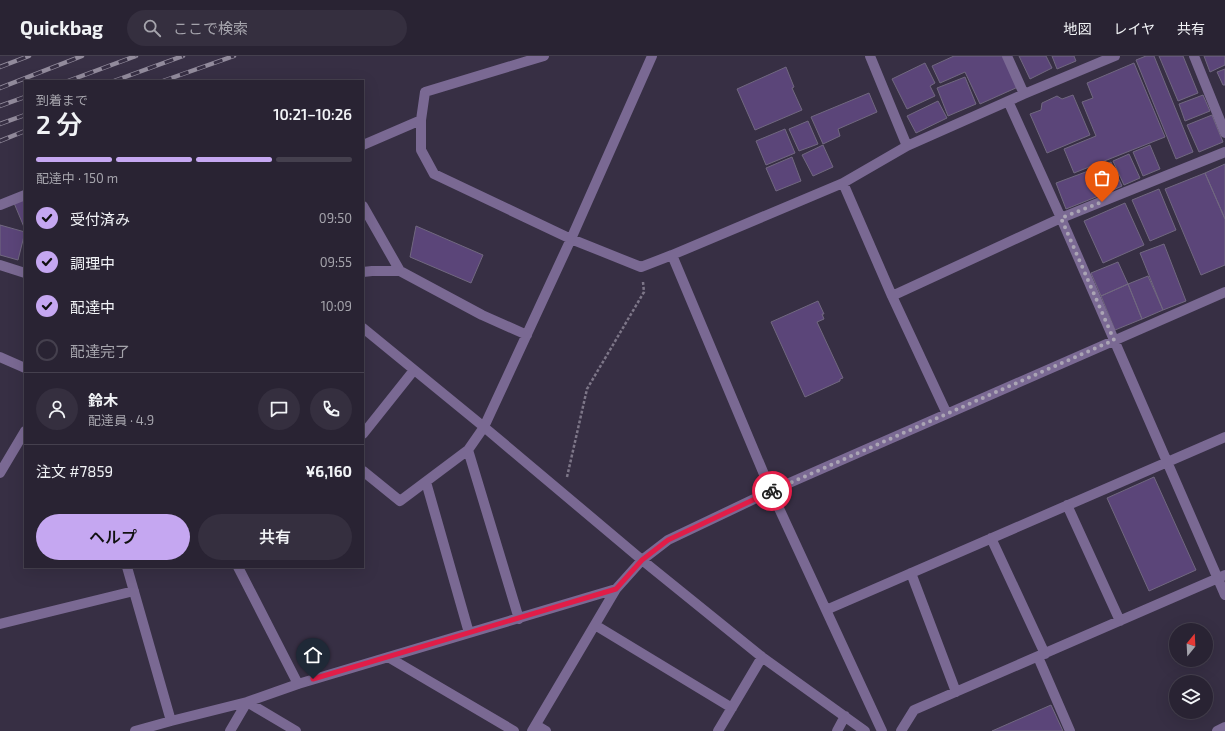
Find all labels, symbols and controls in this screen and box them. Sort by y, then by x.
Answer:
search box [127,10,407,46]
text: Quickbag [20,16,103,39]
icon: search [141,17,163,39]
text: ここで検索 [173,19,248,37]
text: 地図 [1063,20,1091,37]
text: レイヤ [1113,20,1155,37]
text: 共有 [1177,20,1205,37]
text: 到着まで [36,92,88,108]
text: 10:21–10:26 [273,105,352,123]
text: 2 分 [36,108,83,139]
pin [1085,161,1119,202]
icon: bag [1091,167,1113,189]
text: 配達中 · 150 m [36,170,118,186]
icon: check [36,207,58,229]
text: 受付済み [70,210,130,228]
text: 09:50 [319,210,352,226]
icon: check [36,251,58,273]
text: 調理中 [70,254,115,272]
text: 09:55 [320,254,352,270]
icon: check [36,295,58,317]
text: 配達中 [70,298,115,316]
text: 10:09 [321,298,352,314]
text: 配達完了 [70,342,130,360]
button: person [36,388,78,430]
button: chat [258,388,300,430]
button: phone [310,388,352,430]
text: 鈴木 [88,391,118,409]
text: 配達員 · 4.9 [88,412,154,428]
text: 注文 #7859 [36,462,113,480]
text: ¥6,160 [305,462,352,480]
courier [752,471,792,511]
icon: bike [761,480,783,502]
button: ヘルプ [36,514,190,560]
button: 共有 [198,514,352,560]
north arrow [1169,623,1213,667]
map controls [1169,623,1213,719]
pin [296,638,330,679]
icon: home [302,644,324,666]
button: layers [1169,675,1213,719]

